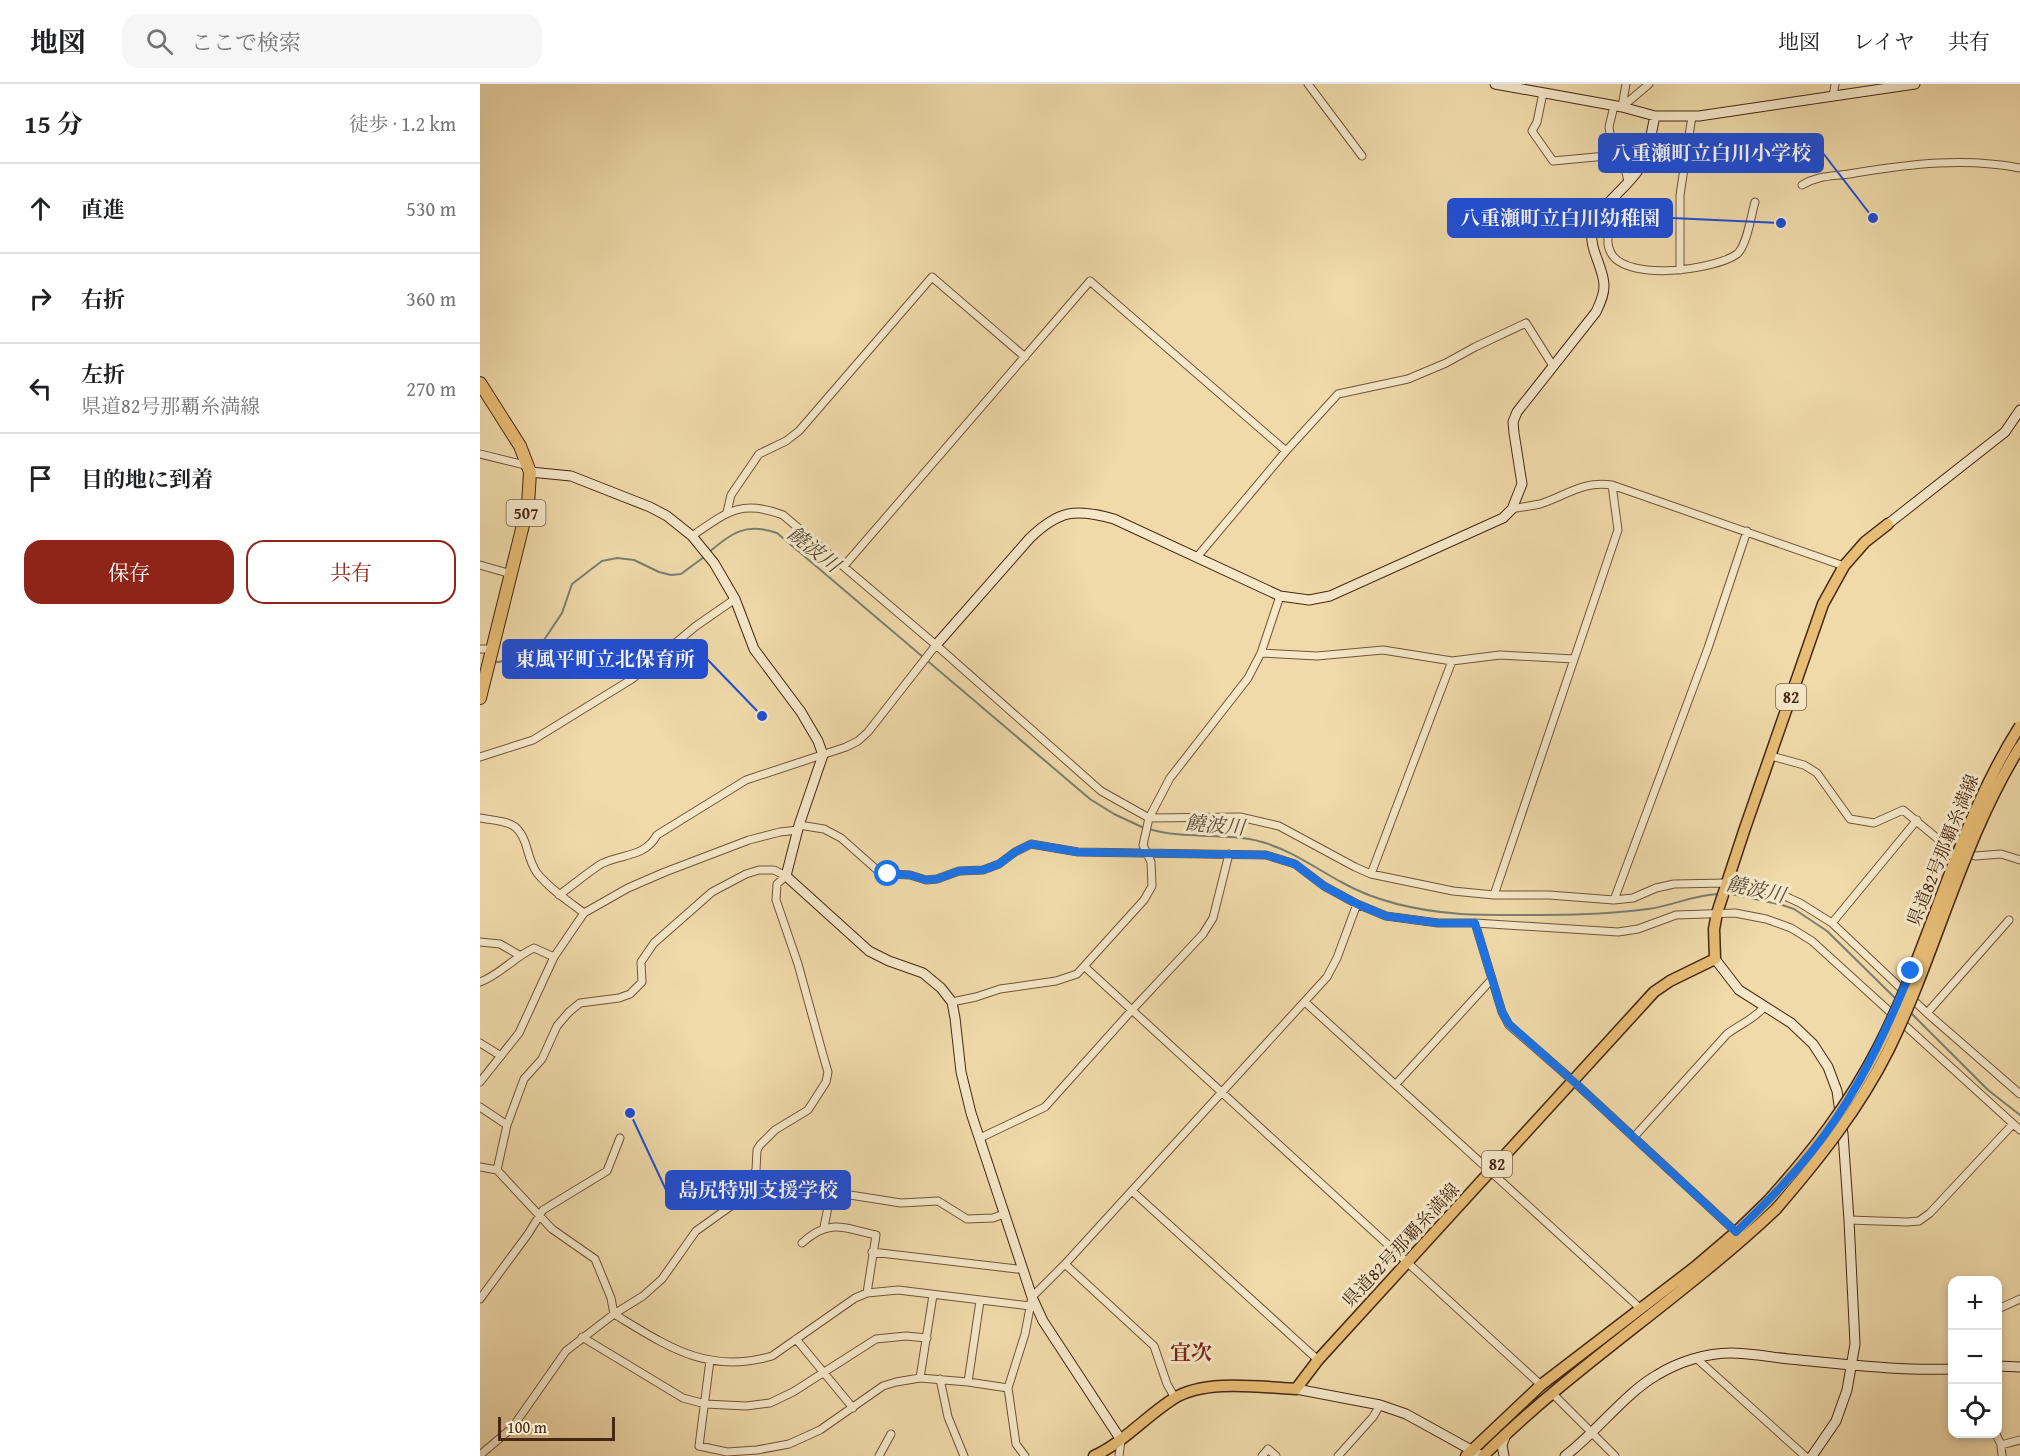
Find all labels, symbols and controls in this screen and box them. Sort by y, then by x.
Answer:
search box [122,14,542,68]
text: 地図 [30,21,86,62]
icon: search [143,25,176,58]
text: ここで検索 [191,26,301,58]
text: 地図 [1778,26,1820,57]
text: レイヤ [1853,26,1915,57]
text: 共有 [1948,26,1990,57]
text: 15 分 [24,104,83,143]
text: 徒歩 · 1.2 km [349,109,456,138]
callout: 八重瀬町立白川小学校 [1599,134,1823,172]
text: 八重瀬町立白川小学校 [1611,138,1811,167]
icon: ahead [24,192,57,225]
text: 直進 [81,193,125,225]
text: 530 m [406,194,456,223]
callout: 八重瀬町立白川幼稚園 [1448,199,1672,237]
text: 八重瀬町立白川幼稚園 [1460,203,1660,232]
icon: right [24,282,57,315]
text: 右折 [81,283,125,315]
text: 360 m [406,284,456,313]
text: 左折 [81,358,125,390]
icon: left [24,372,57,405]
text: 270 m [406,374,456,403]
text: 県道82号那覇糸満線 [81,391,260,420]
icon: arrive [24,462,57,495]
text: 目的地に到着 [81,463,213,495]
road number: 507 [506,500,546,526]
water label: 饒波川 [782,519,848,580]
button: 保存 [24,540,234,604]
button: 共有 [246,540,456,604]
callout: 東風平町立北保育所 [503,640,707,678]
text: 東風平町立北保育所 [515,644,695,673]
road number: 82 [1776,684,1806,710]
street label: 県道82号那覇糸満線 [1900,770,1985,930]
water label: 饒波川 [1184,807,1248,842]
route start [874,860,900,886]
water label: 饒波川 [1724,868,1790,909]
route end [1897,957,1923,983]
road number: 82 [1482,1151,1512,1177]
callout: 島尻特別支援学校 [666,1171,850,1209]
text: 島尻特別支援学校 [678,1175,838,1204]
street label: 県道82号那覇糸満線 [1336,1176,1466,1313]
map controls [1948,1276,2002,1438]
button: + [1948,1276,2002,1330]
button: − [1948,1330,2002,1384]
district label: 宜次 [1170,1337,1212,1368]
button: locate [1948,1384,2002,1438]
scale bar [498,1414,615,1442]
text: 100 m [507,1415,547,1439]

